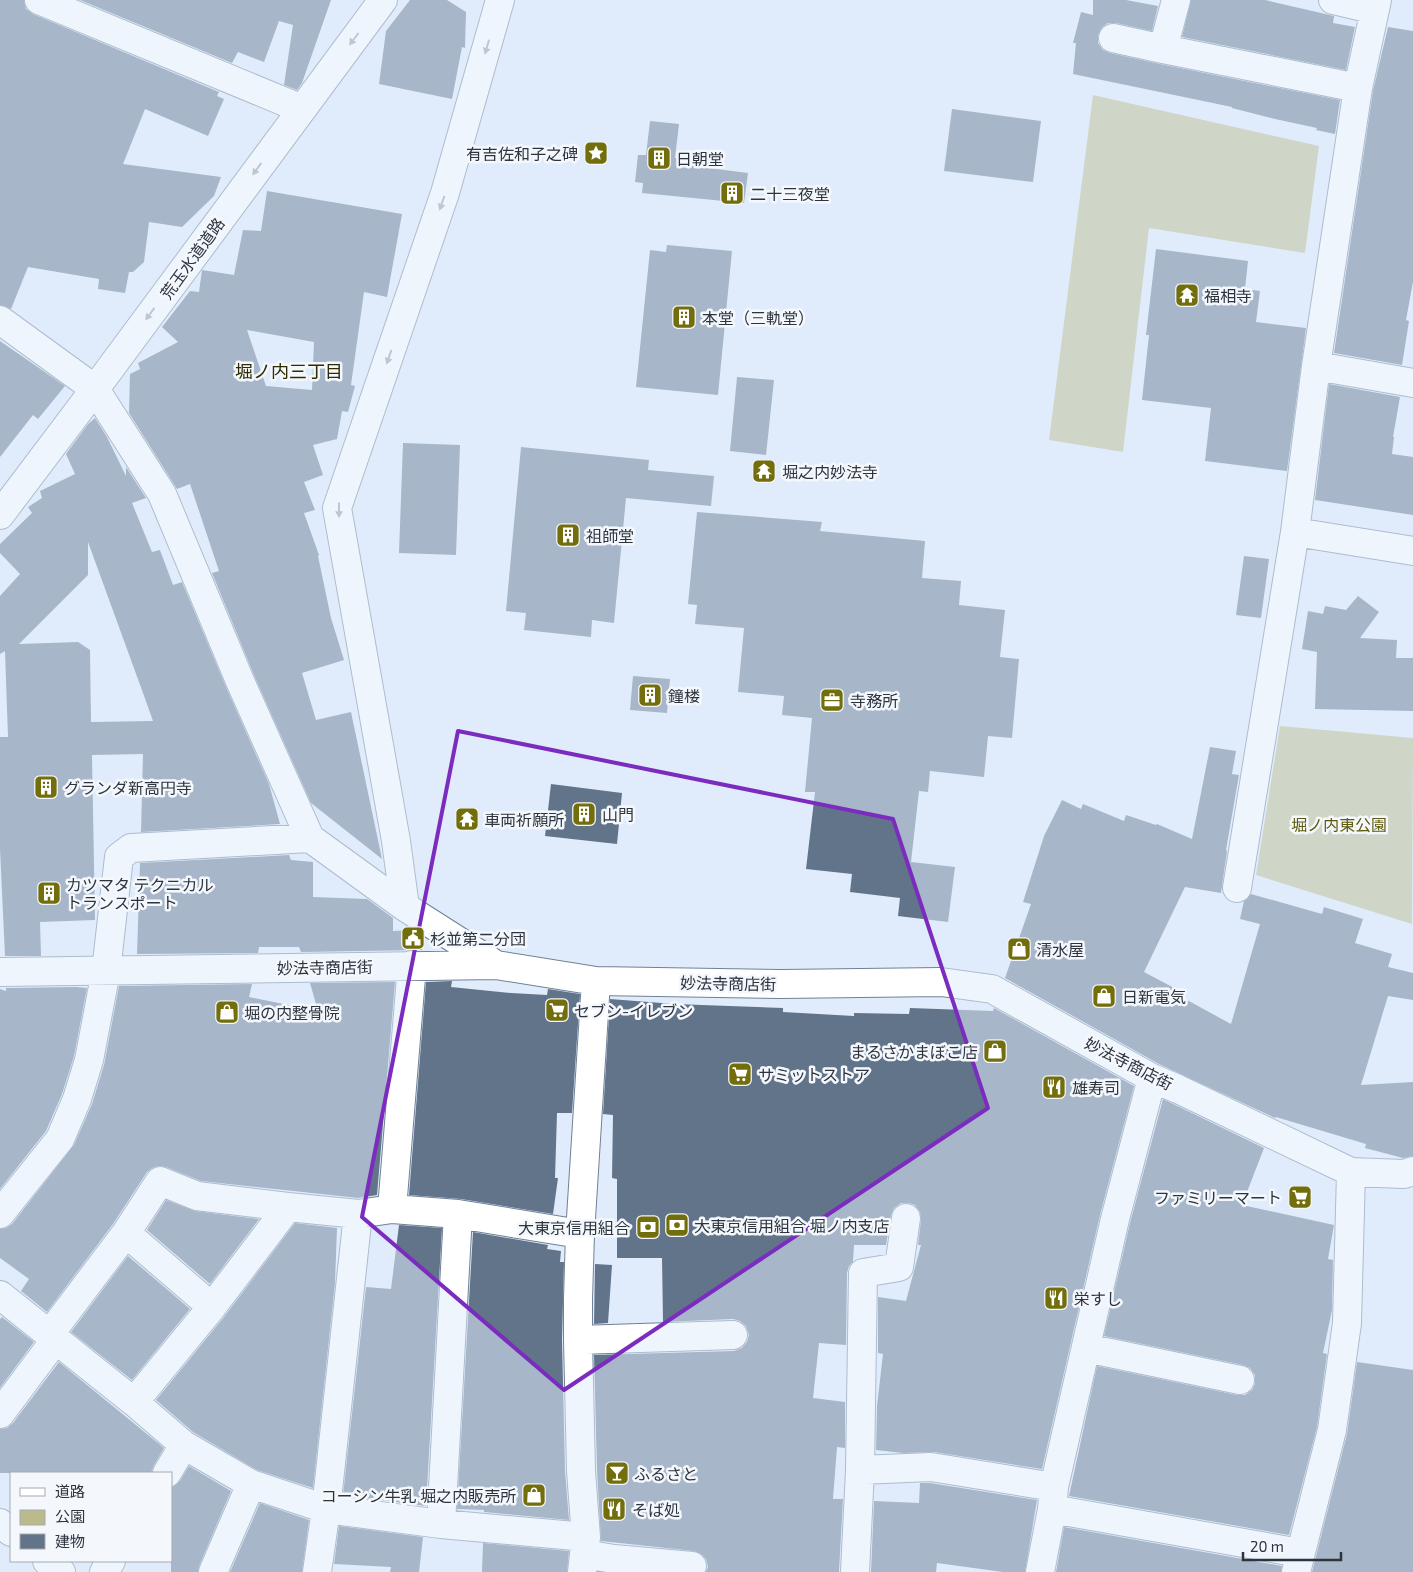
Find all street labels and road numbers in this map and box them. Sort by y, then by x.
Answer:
street label: 荒玉水道道路 [156,214,228,302]
street label: 妙法寺商店街 [277,957,373,977]
street label: 妙法寺商店街 [680,973,776,993]
street label: 妙法寺商店街 [1082,1033,1176,1093]

